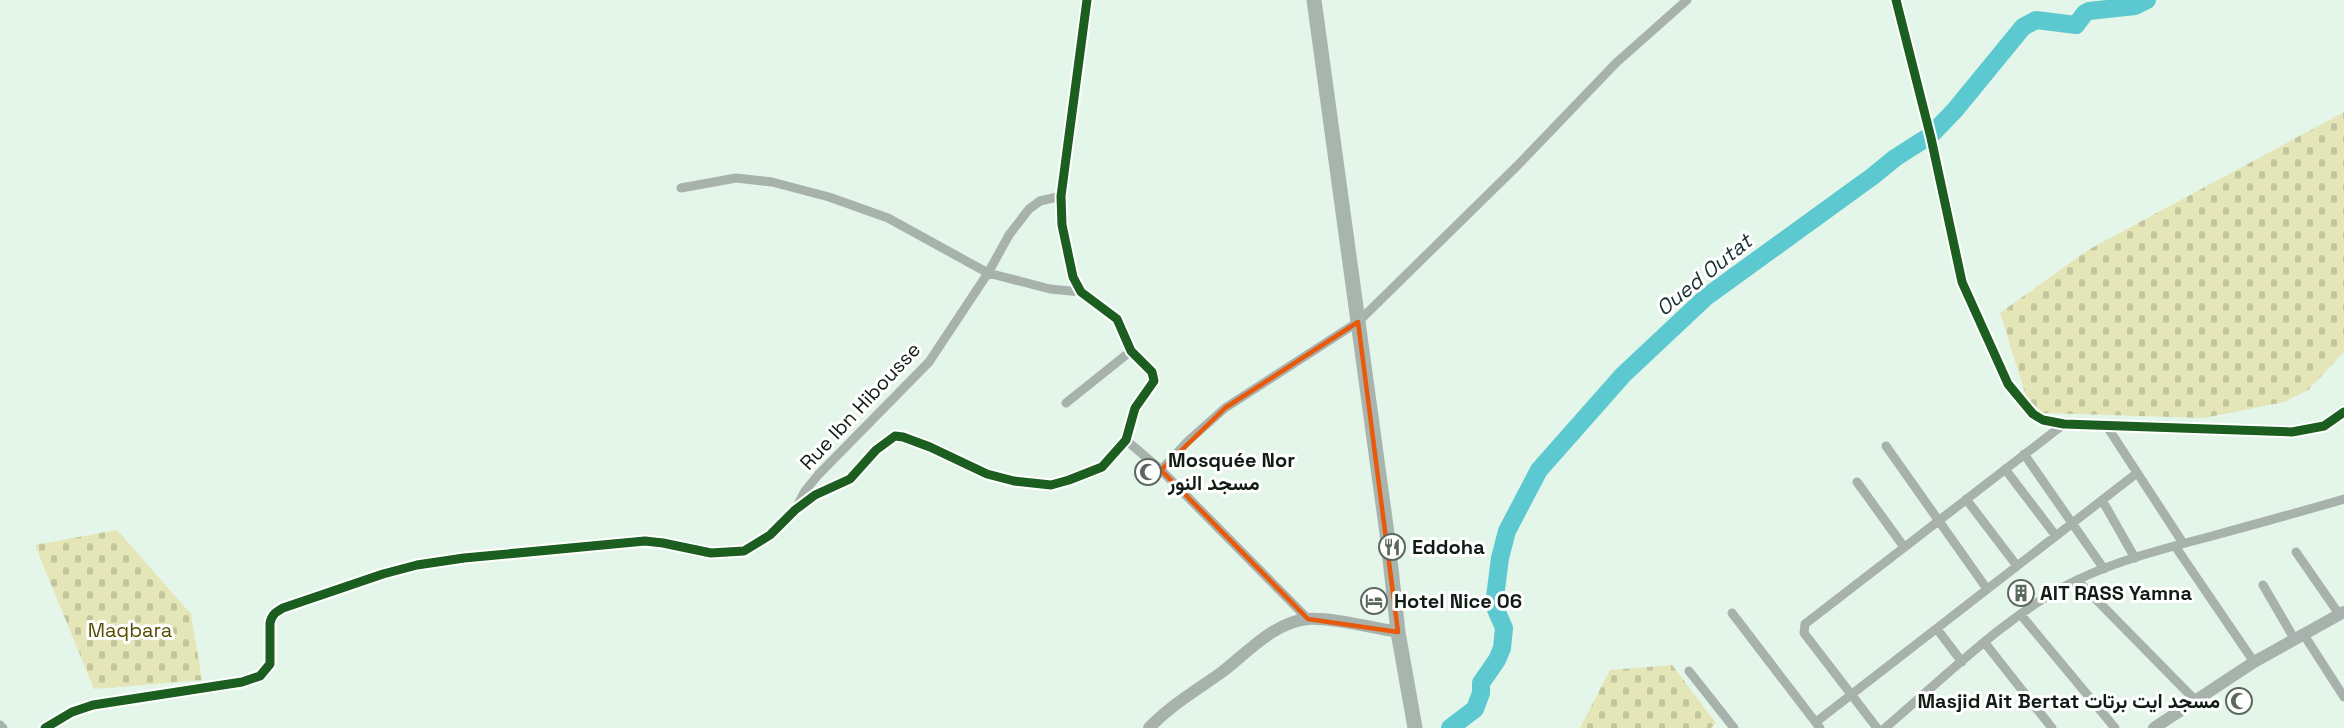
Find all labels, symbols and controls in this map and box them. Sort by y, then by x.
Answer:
water label: Oued Outat [1650,226,1759,322]
street label: Rue Ibn Hibousse [794,337,926,475]
place label: Mosquée Nor مسجد النور [1167,447,1295,496]
mosque icon: Mosquée Nor مسجد النور [1133,457,1163,487]
restaurant icon: Eddoha [1377,532,1407,562]
place label: Eddoha [1412,534,1485,560]
building icon: AIT RASS Yamna [2006,578,2036,608]
place label: AIT RASS Yamna [2040,580,2192,606]
hotel icon: Hotel Nice 06 [1359,586,1389,616]
place label: Hotel Nice 06 [1394,588,1522,614]
park label: Maqbara [88,617,172,643]
mosque icon: Masjid Ait Bertat مسجد ايت برتات [2224,686,2254,716]
place label: Masjid Ait Bertat مسجد ايت برتات [1917,688,2220,714]

